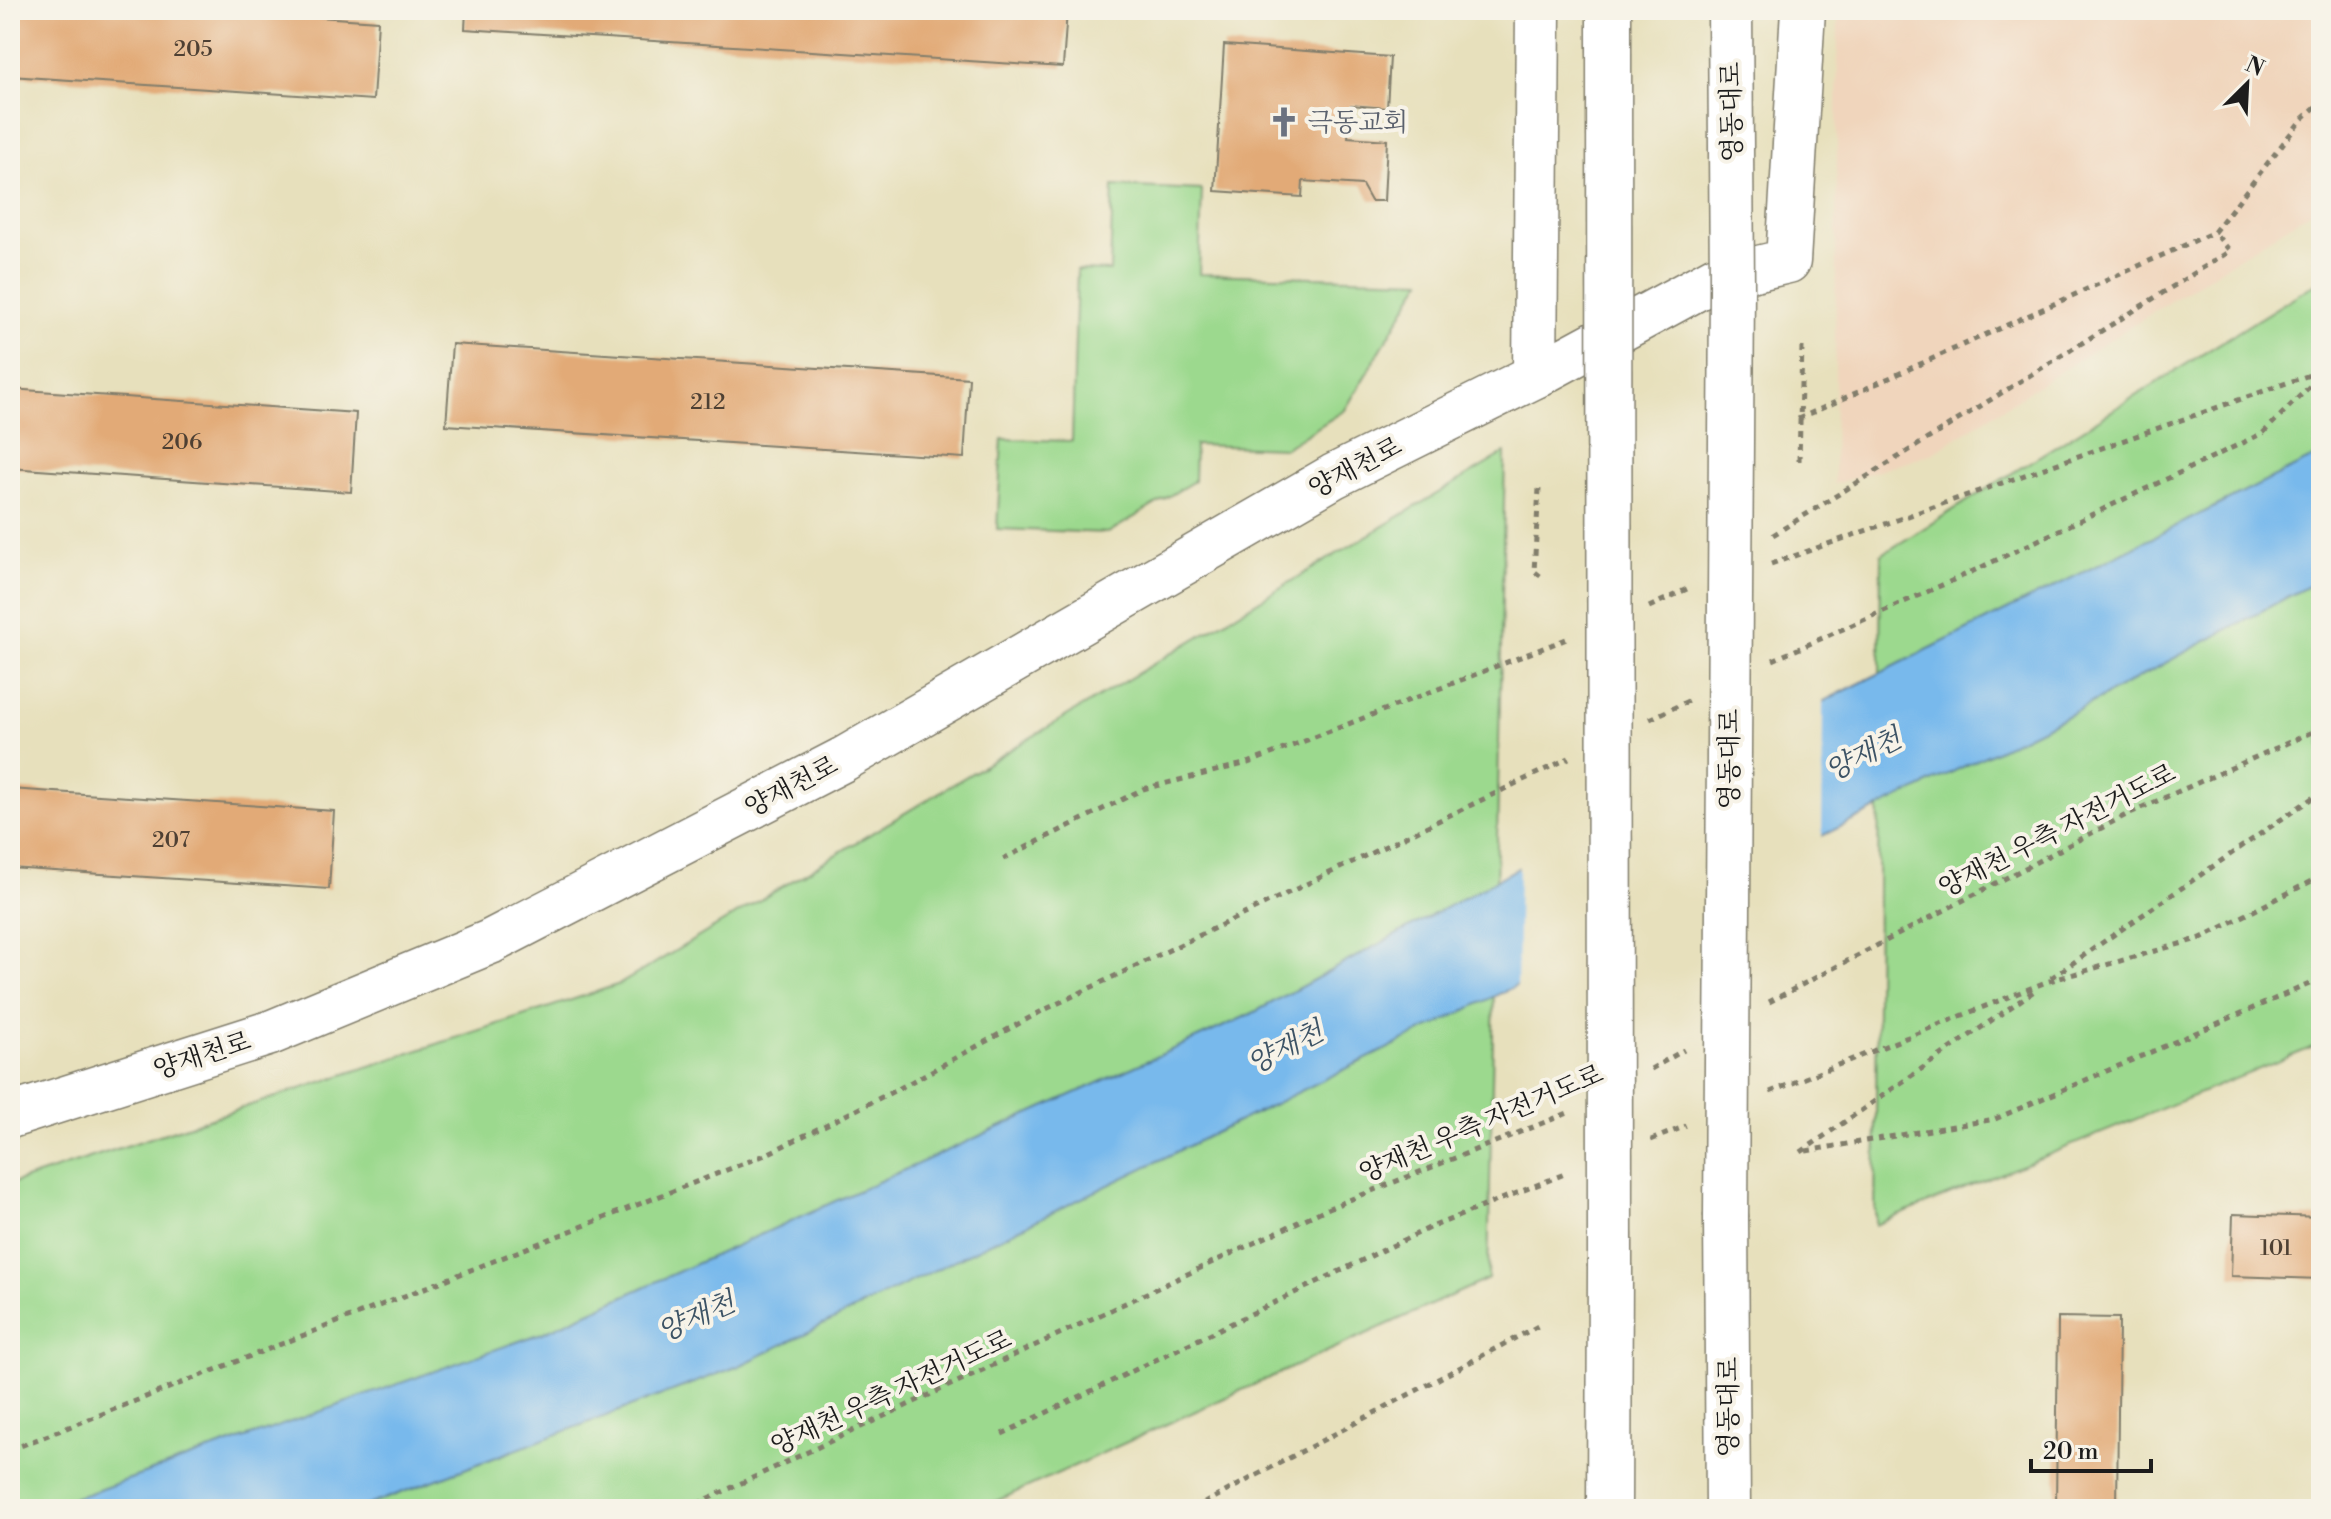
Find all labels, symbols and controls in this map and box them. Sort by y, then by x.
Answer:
house number: 205 [173,36,213,63]
north arrow [2207,44,2287,124]
text: N [2241,51,2269,83]
street label: 영동대로 [1715,61,1749,162]
church icon: 극동교회 [1267,105,1301,139]
place label: 극동교회 [1308,107,1408,139]
house number: 212 [690,389,726,416]
house number: 206 [162,429,202,456]
street label: 양재천로 [1304,430,1407,506]
street label: 영동대로 [1714,709,1746,809]
water label: 양재천 [1820,720,1910,789]
street label: 양재천로 [740,749,843,825]
street label: 양재천 우측 자전거도로 [1934,757,2181,905]
house number: 207 [152,827,190,854]
water label: 양재천 [1242,1013,1332,1082]
street label: 양재천로 [150,1025,255,1087]
street label: 양재천 우측 자전거도로 [1355,1058,1608,1190]
house number: 101 [2260,1235,2293,1262]
water label: 양재천 [652,1284,743,1350]
street label: 양재천 우측 자전거도로 [766,1323,1017,1463]
street label: 영동대로 [1713,1357,1745,1457]
scale bar [2031,1423,2151,1473]
text: 20 m [2043,1437,2099,1467]

